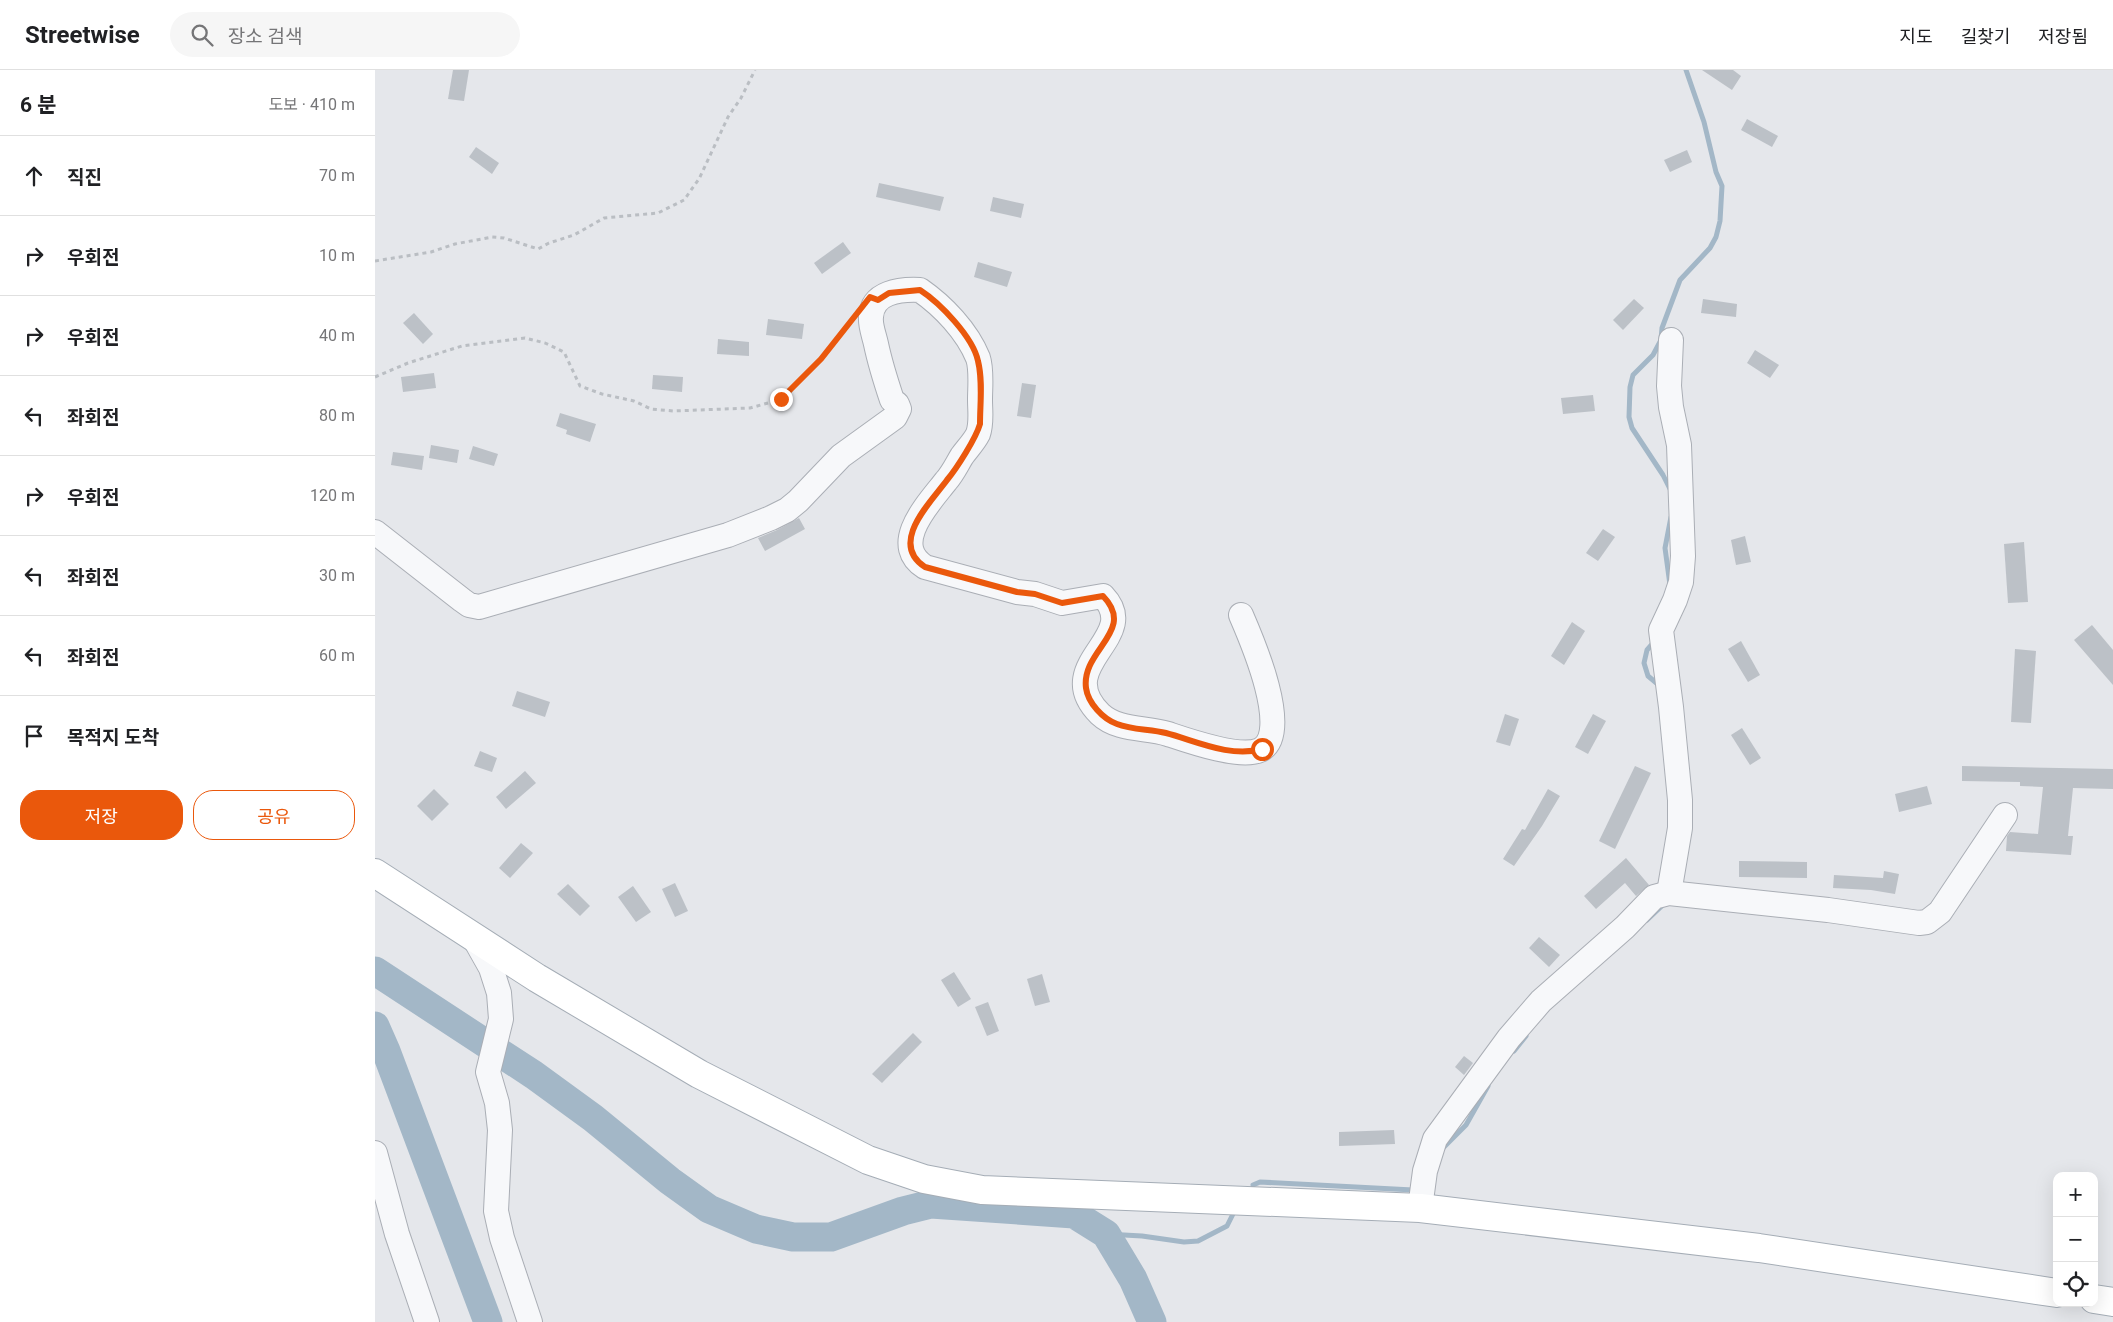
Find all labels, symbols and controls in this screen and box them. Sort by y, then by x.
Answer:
search box [170,12,520,57]
text: Streetwise [25,21,140,49]
icon: search [188,21,216,49]
text: 장소 검색 [228,25,302,48]
text: 지도 [1900,26,1933,47]
text: 길찾기 [1961,26,2010,47]
text: 저장됨 [2038,26,2088,47]
text: 6 분 [20,93,57,117]
text: 도보 · 410 m [268,95,355,114]
icon: ahead [20,162,48,190]
text: 직진 [67,166,102,189]
text: 70 m [319,166,355,185]
icon: right [20,242,48,270]
text: 우회전 [67,246,119,269]
text: 10 m [319,246,355,265]
icon: right [20,322,48,350]
text: 우회전 [67,326,119,349]
text: 40 m [319,326,355,345]
route end [770,388,793,411]
icon: left [20,402,48,430]
text: 좌회전 [67,406,119,429]
text: 80 m [319,406,355,425]
icon: right [20,482,48,510]
text: 우회전 [67,486,119,509]
text: 120 m [310,486,355,505]
icon: left [20,562,48,590]
text: 좌회전 [67,566,119,589]
text: 30 m [319,566,355,585]
icon: left [20,642,48,670]
text: 좌회전 [67,646,119,669]
text: 60 m [319,646,355,665]
icon: arrive [20,722,48,750]
text: 목적지 도착 [67,726,159,749]
route start [1251,738,1274,761]
button: 저장 [20,790,183,840]
button: 공유 [193,790,355,840]
map controls [2053,1172,2098,1307]
button: + [2053,1172,2098,1217]
button: − [2053,1217,2098,1262]
button: locate [2053,1262,2098,1307]

